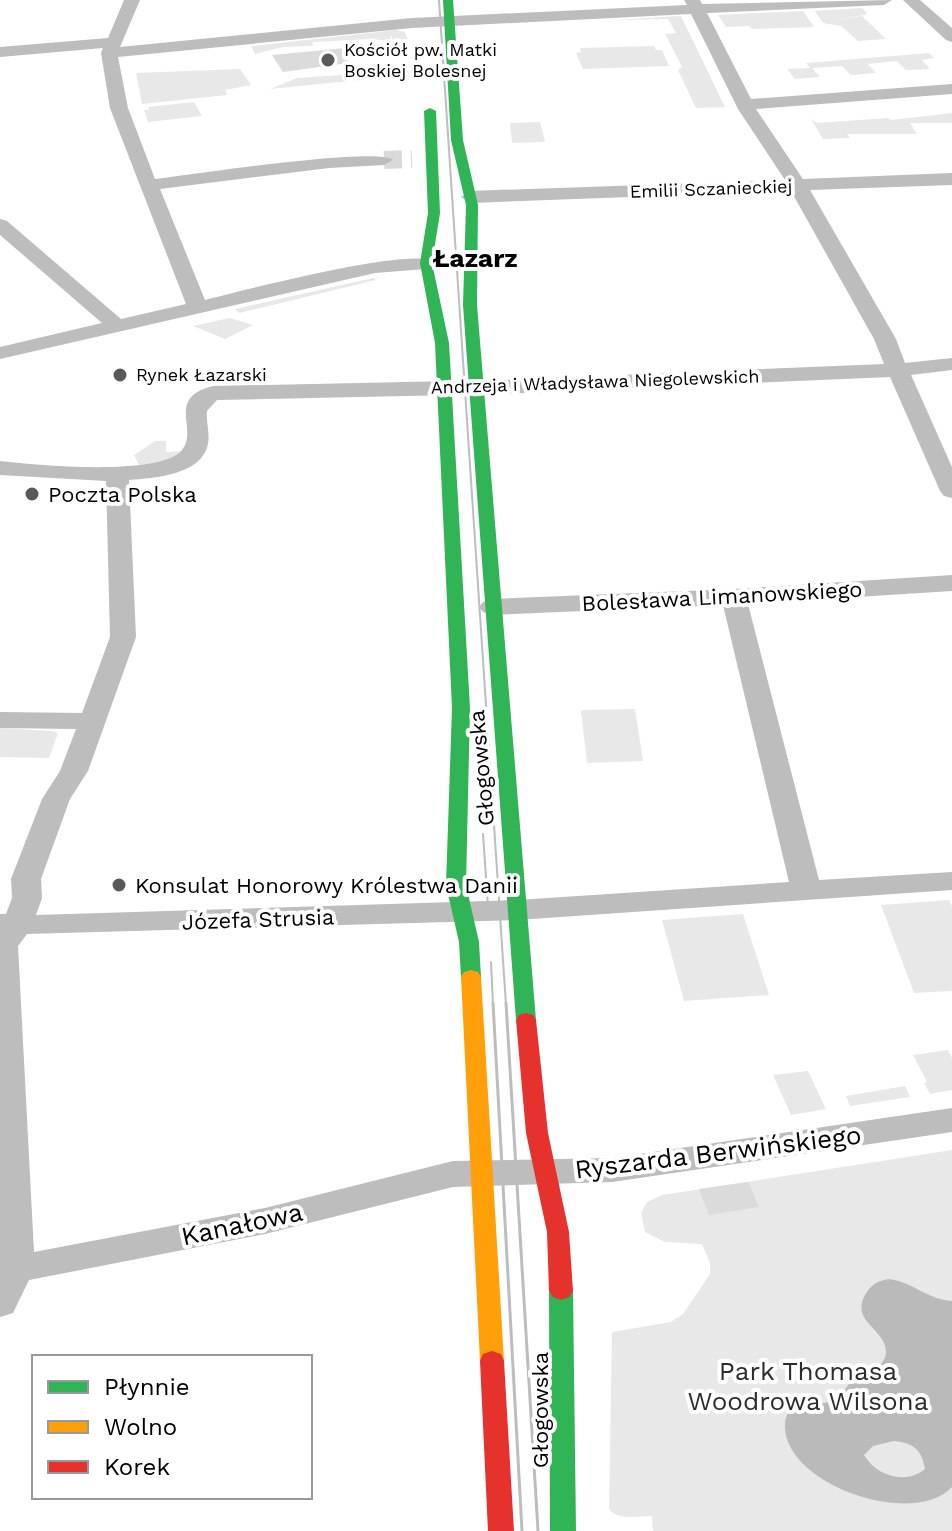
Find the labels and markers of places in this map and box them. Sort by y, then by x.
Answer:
place label: Kościół pw. Matki Boskiej Bolesnej [344,39,497,81]
marker: Kościół pw. Matki Boskiej Bolesnej [319,51,337,69]
place label: Rynek Łazarski [136,364,267,385]
marker: Rynek Łazarski [111,366,129,384]
place label: Poczta Polska [48,482,197,507]
marker: Poczta Polska [23,485,41,503]
place label: Konsulat Honorowy Królestwa Danii [135,873,518,898]
marker: Konsulat Honorowy Królestwa Danii [110,876,128,894]

